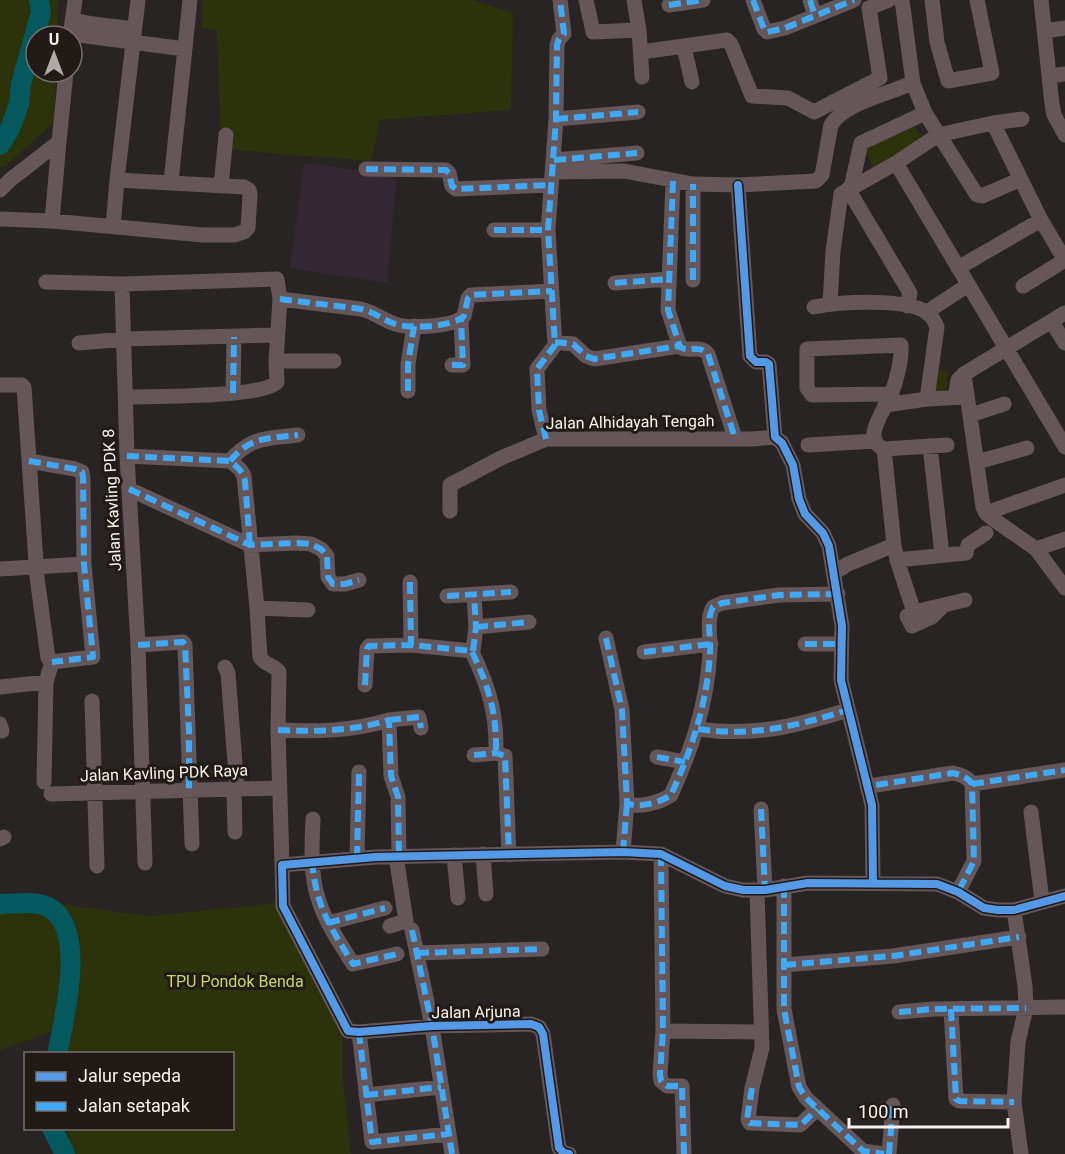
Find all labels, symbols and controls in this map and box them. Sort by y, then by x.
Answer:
north arrow [24,24,84,84]
text: U [49,30,59,49]
street label: Jalan Alhidayah Tengah [545,411,715,433]
street label: Jalan Kavling PDK 8 [99,428,125,572]
street label: Jalan Kavling PDK Raya [80,761,248,785]
park label: TPU Pondok Benda [166,972,304,991]
street label: Jalan Arjuna [431,1002,521,1022]
legend [24,1052,234,1130]
text: Jalur sepeda [78,1065,181,1086]
scale bar [849,1091,1008,1129]
text: Jalan setapak [78,1095,191,1116]
text: 100 m [858,1101,909,1122]

